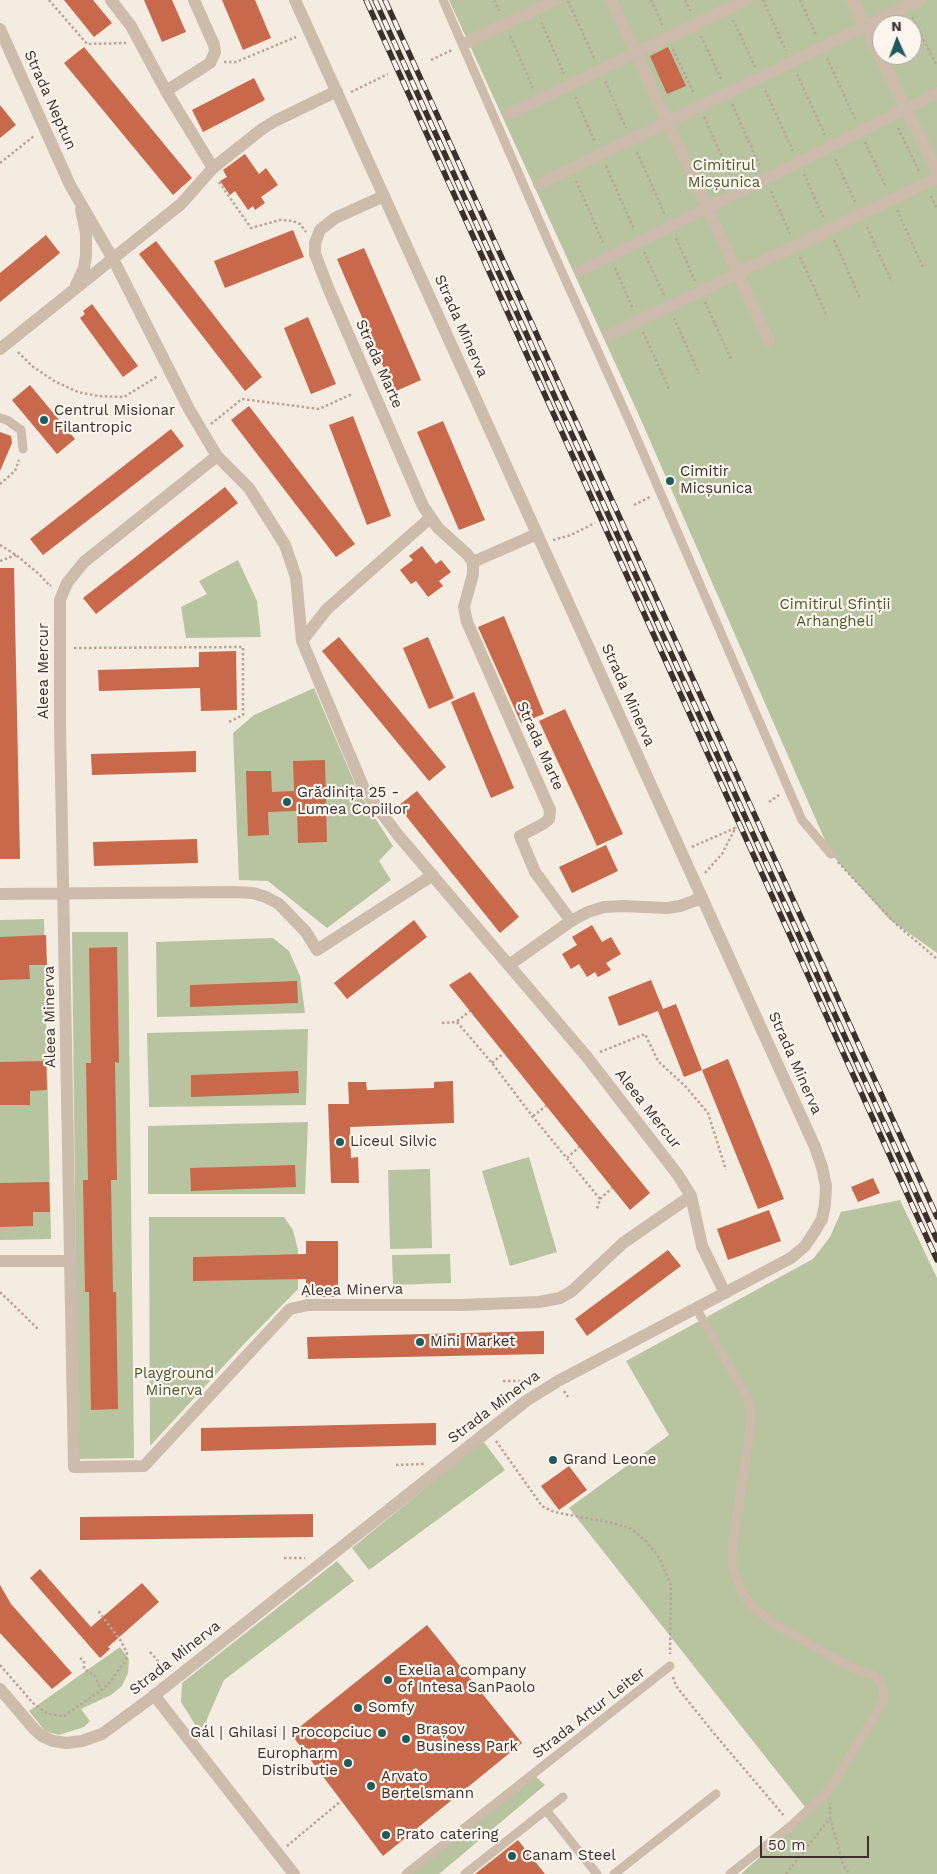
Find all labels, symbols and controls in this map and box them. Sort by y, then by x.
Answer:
north arrow [872,15,922,65]
text: N [891,18,902,34]
street label: Strada Neptun [20,47,80,153]
park label: Cimitirul Micșunica [688,157,760,192]
street label: Strada Minerva [430,272,492,380]
street label: Strada Marte [351,317,407,411]
place label: Centrul Misionar Filantropic [54,402,175,437]
marker: Centrul Misionar Filantropic [38,414,50,426]
place label: Cimitir Micșunica [680,463,753,498]
marker: Cimitir Micșunica [664,475,676,487]
park label: Cimitirul Sfinții Arhangheli [780,596,890,631]
street label: Aleea Mercur [35,623,53,719]
street label: Strada Minerva [597,641,659,749]
street label: Strada Marte [512,699,568,793]
place label: Grădinița 25 - Lumea Copiilor [297,784,408,819]
marker: Grădinița 25 - Lumea Copiilor [281,796,293,808]
street label: Aleea Minerva [40,966,60,1068]
street label: Strada Minerva [764,1009,826,1117]
street label: Aleea Mercur [611,1065,685,1153]
place label: Liceul Silvic [350,1133,437,1151]
marker: Liceul Silvic [334,1136,346,1148]
street label: Aleea Minerva [301,1280,403,1300]
place label: Mini Market [430,1333,515,1351]
marker: Mini Market [414,1336,426,1348]
park label: Playground Minerva [134,1365,214,1400]
street label: Strada Minerva [445,1367,543,1447]
place label: Grand Leone [563,1451,656,1469]
marker: Grand Leone [547,1454,559,1466]
street label: Strada Minerva [126,1617,224,1699]
place label: Exelia a company of Intesa SanPaolo [398,1662,535,1697]
street label: Strada Artur Leiter [529,1663,649,1763]
marker: Exelia a company of Intesa SanPaolo [382,1674,394,1686]
place label: Somfy [368,1699,414,1717]
marker: Somfy [352,1702,364,1714]
place label: Brașov Business Park [416,1721,518,1756]
place label: Gál | Ghilasi | Procopciuc [190,1724,372,1742]
marker: Gál | Ghilasi | Procopciuc [376,1727,388,1739]
marker: Brașov Business Park [400,1733,412,1745]
place label: Europharm Distributie [257,1745,338,1780]
marker: Europharm Distributie [342,1757,354,1769]
place label: Arvato Bertelsmann [381,1768,474,1803]
marker: Arvato Bertelsmann [365,1780,377,1792]
place label: Prato catering [396,1826,499,1844]
scale bar [762,1826,871,1858]
marker: Prato catering [380,1829,392,1841]
text: 50 m [768,1836,805,1854]
place label: Canam Steel [522,1847,616,1865]
marker: Canam Steel [506,1850,518,1862]

